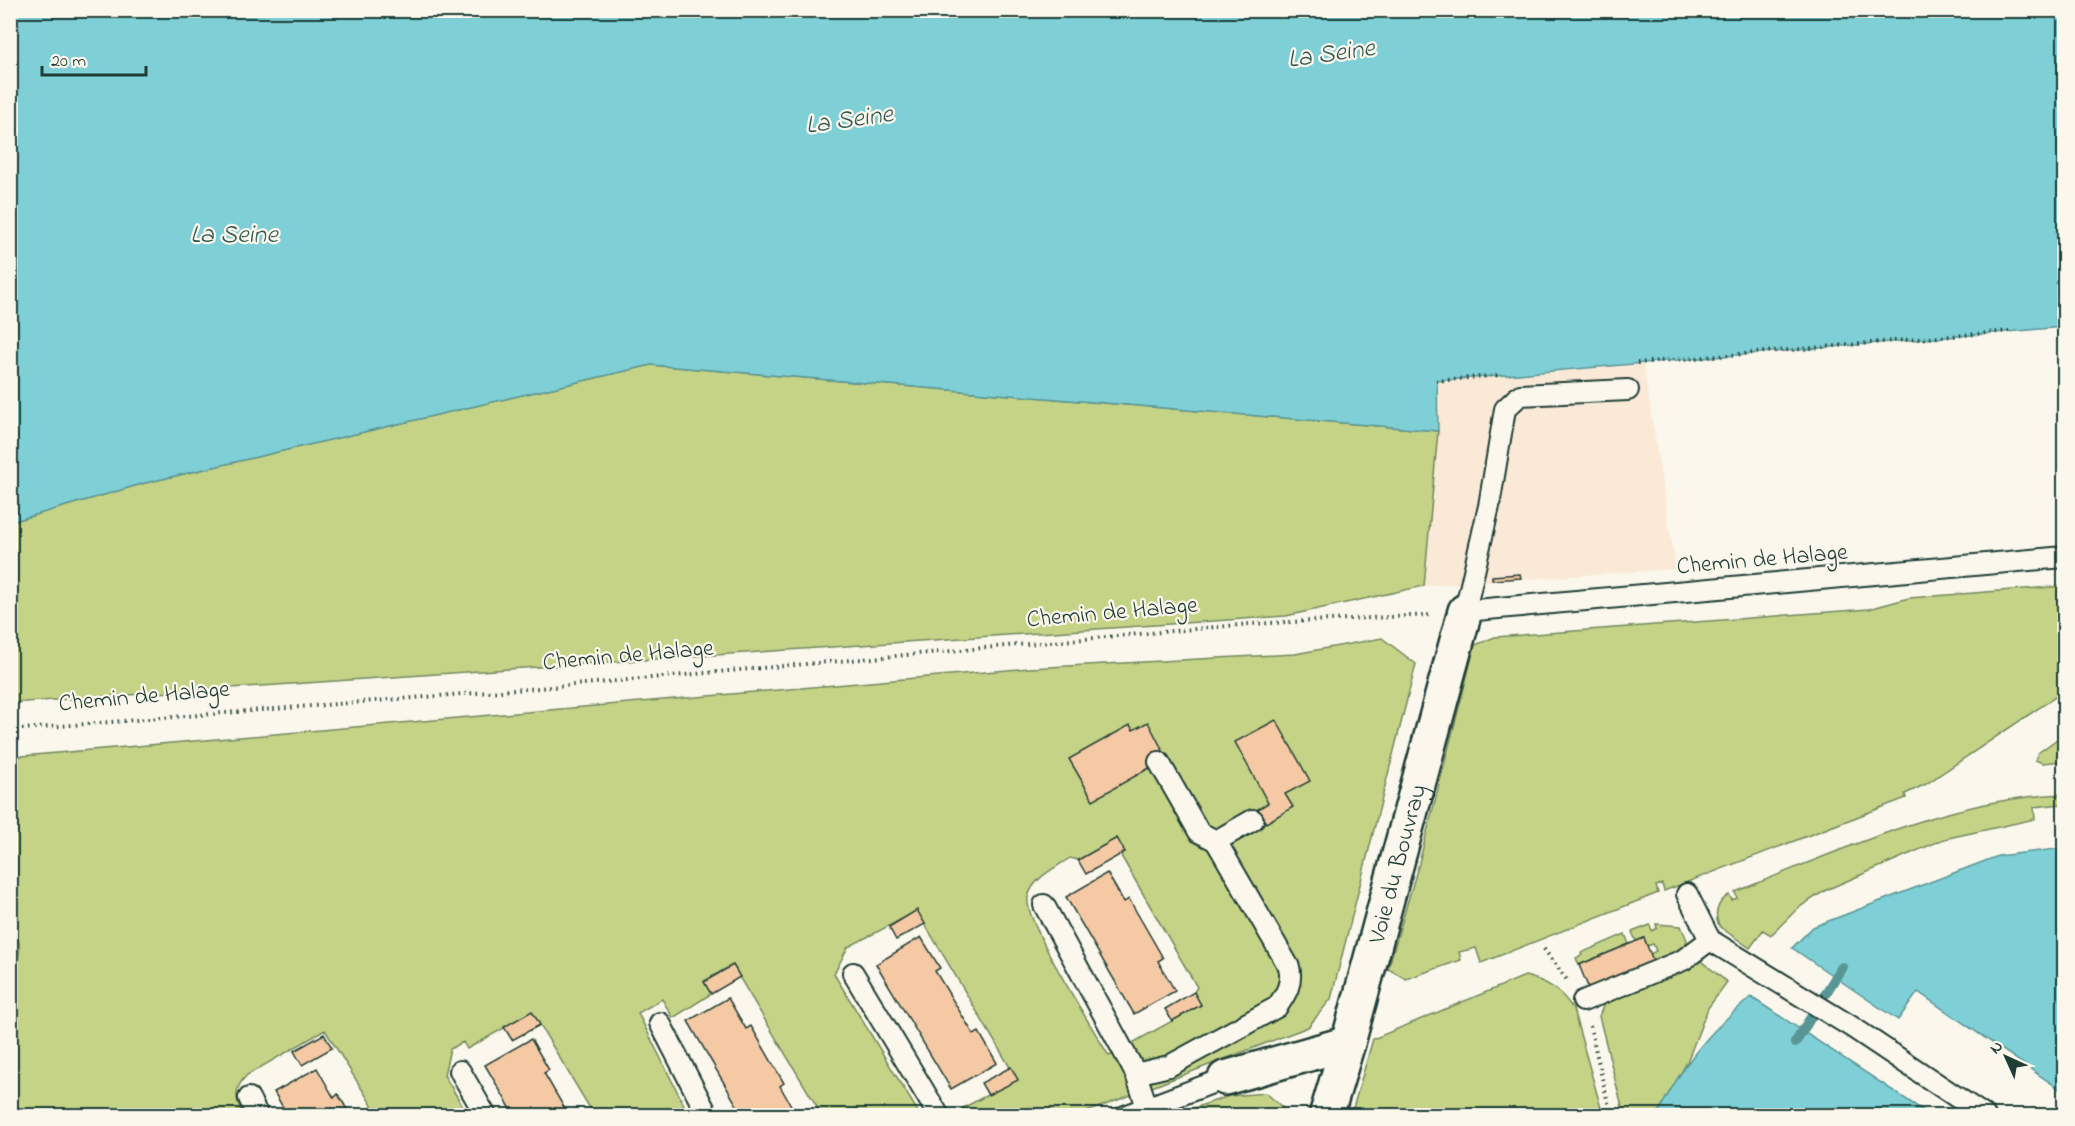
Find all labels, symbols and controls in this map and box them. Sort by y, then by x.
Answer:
water label: La Seine [1285,30,1379,80]
scale bar [42,39,146,77]
text: 20 m [51,49,86,75]
water label: La Seine [803,96,897,146]
water label: La Seine [190,217,279,255]
street label: Chemin de Halage [1675,536,1850,585]
street label: Chemin de Halage [1025,589,1200,638]
street label: Chemin de Halage [541,632,716,681]
street label: Chemin de Halage [57,673,232,722]
street label: Voie du Bouvray [1360,781,1438,949]
north arrow [1976,1027,2036,1087]
text: N [1984,1035,2009,1060]

